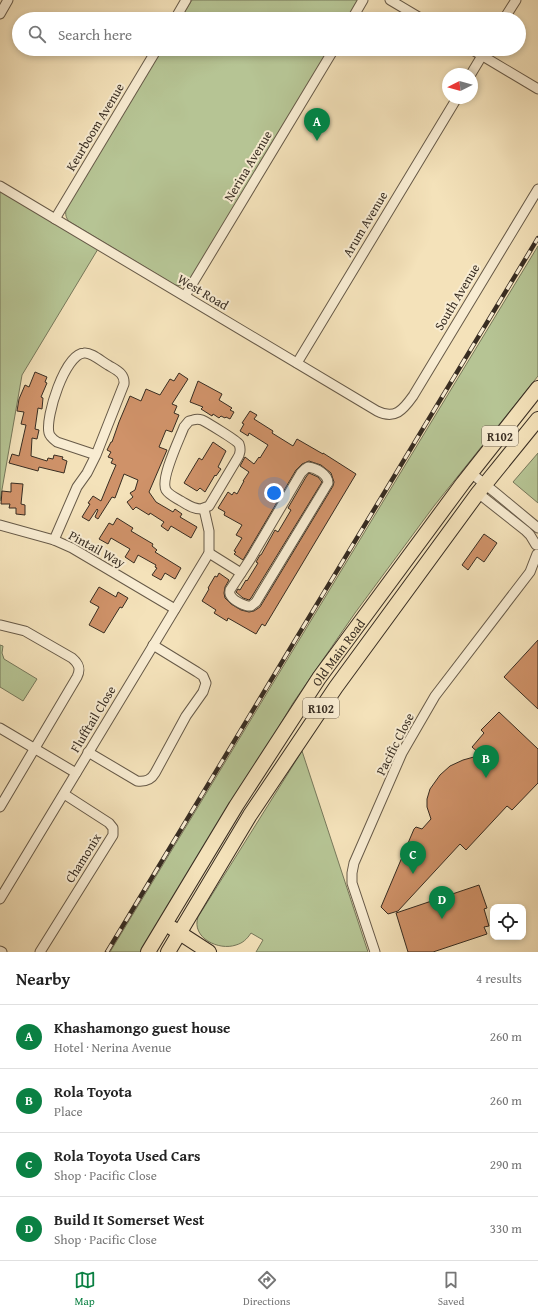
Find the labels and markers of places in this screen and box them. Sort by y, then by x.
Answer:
pin: A [304,108,330,141]
pin: B [473,745,499,778]
pin: C [400,841,426,874]
pin: D [429,886,455,919]

